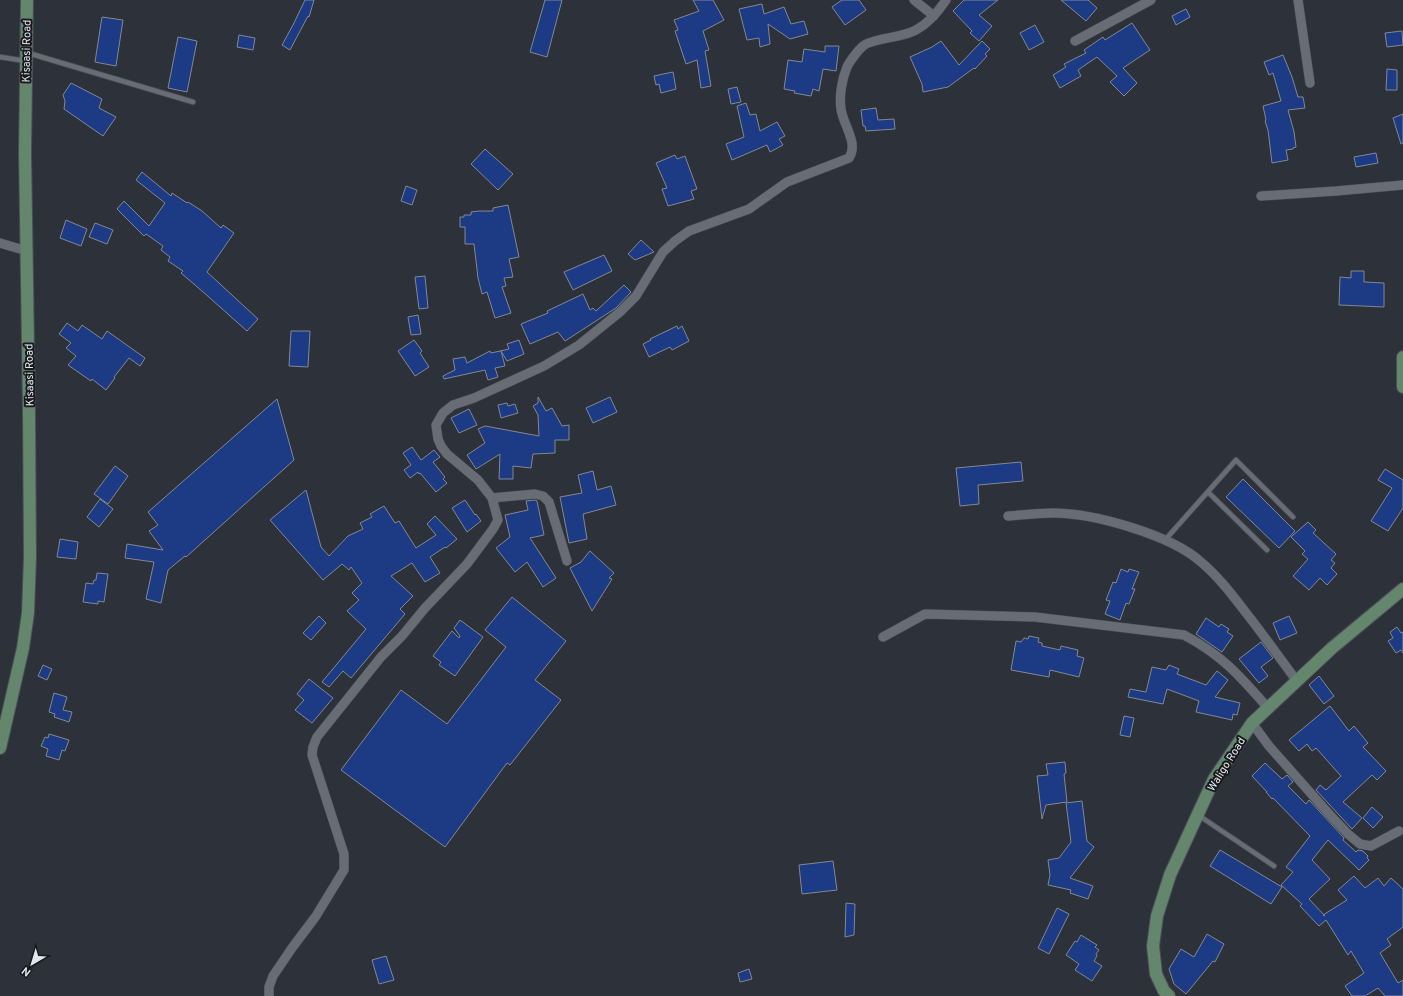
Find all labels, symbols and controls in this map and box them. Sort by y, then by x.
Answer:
street label: Kisaasi Road [19,20,35,83]
street label: Kisaasi Road [22,343,38,406]
street label: Waligo Road [1205,735,1249,794]
north arrow [12,944,52,984]
text: N [19,963,34,979]

